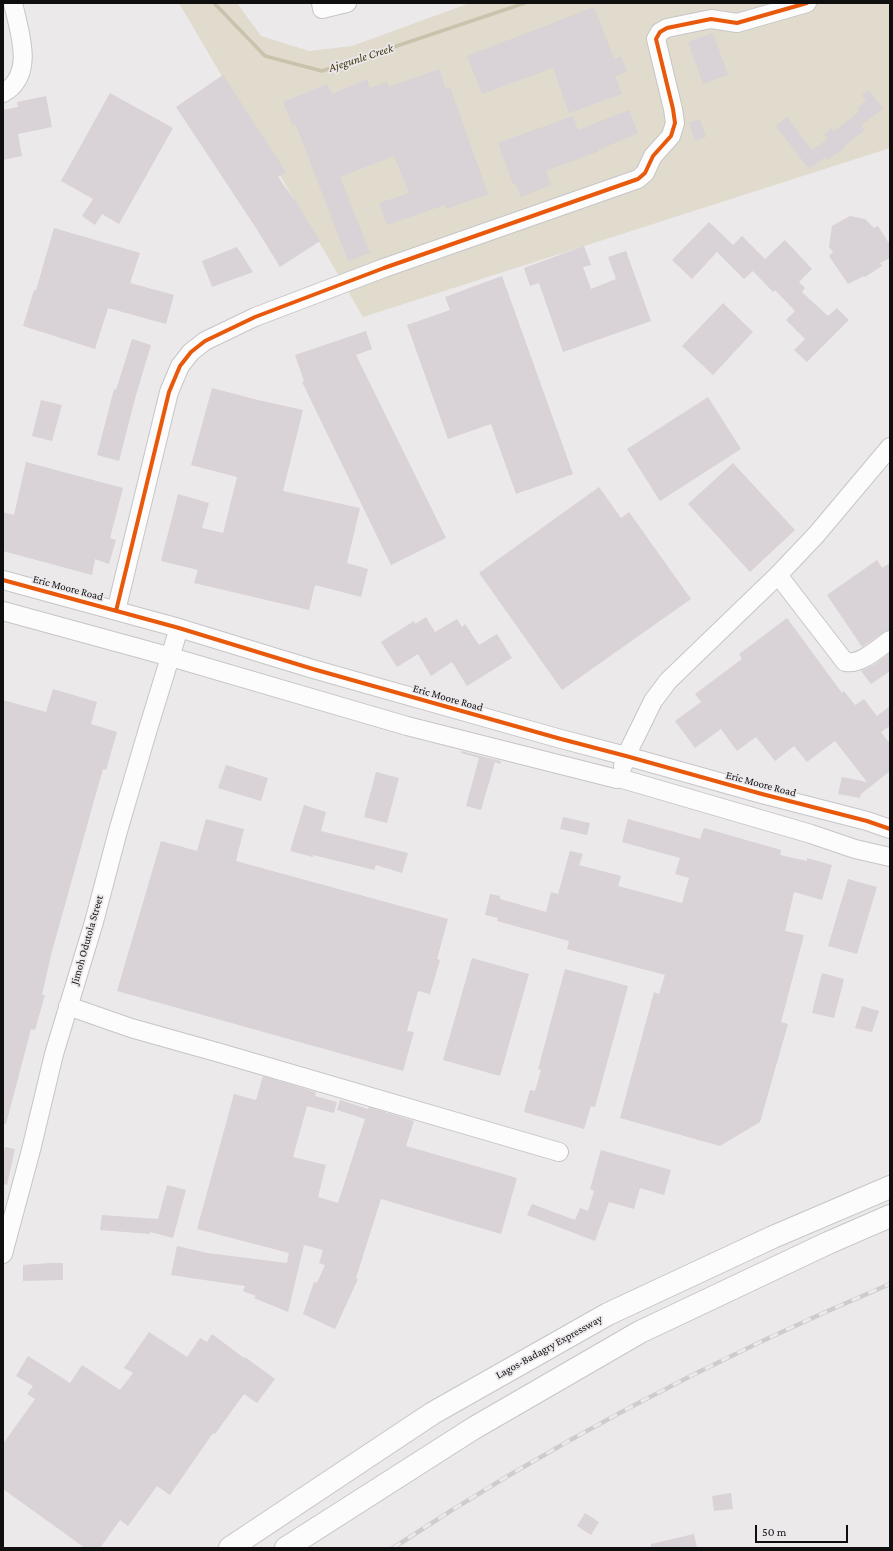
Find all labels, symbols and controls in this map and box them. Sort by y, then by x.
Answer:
water label: Ajegunle Creek [327,41,395,75]
street label: Eric Moore Road [31,572,105,604]
street label: Eric Moore Road [411,682,485,714]
street label: Eric Moore Road [724,768,798,800]
street label: Jimoh Odutola Street [68,894,106,986]
street label: Lagos-Badagry Expressway [493,1312,605,1382]
scale bar [757,1517,850,1543]
text: 50 m [762,1525,786,1539]

